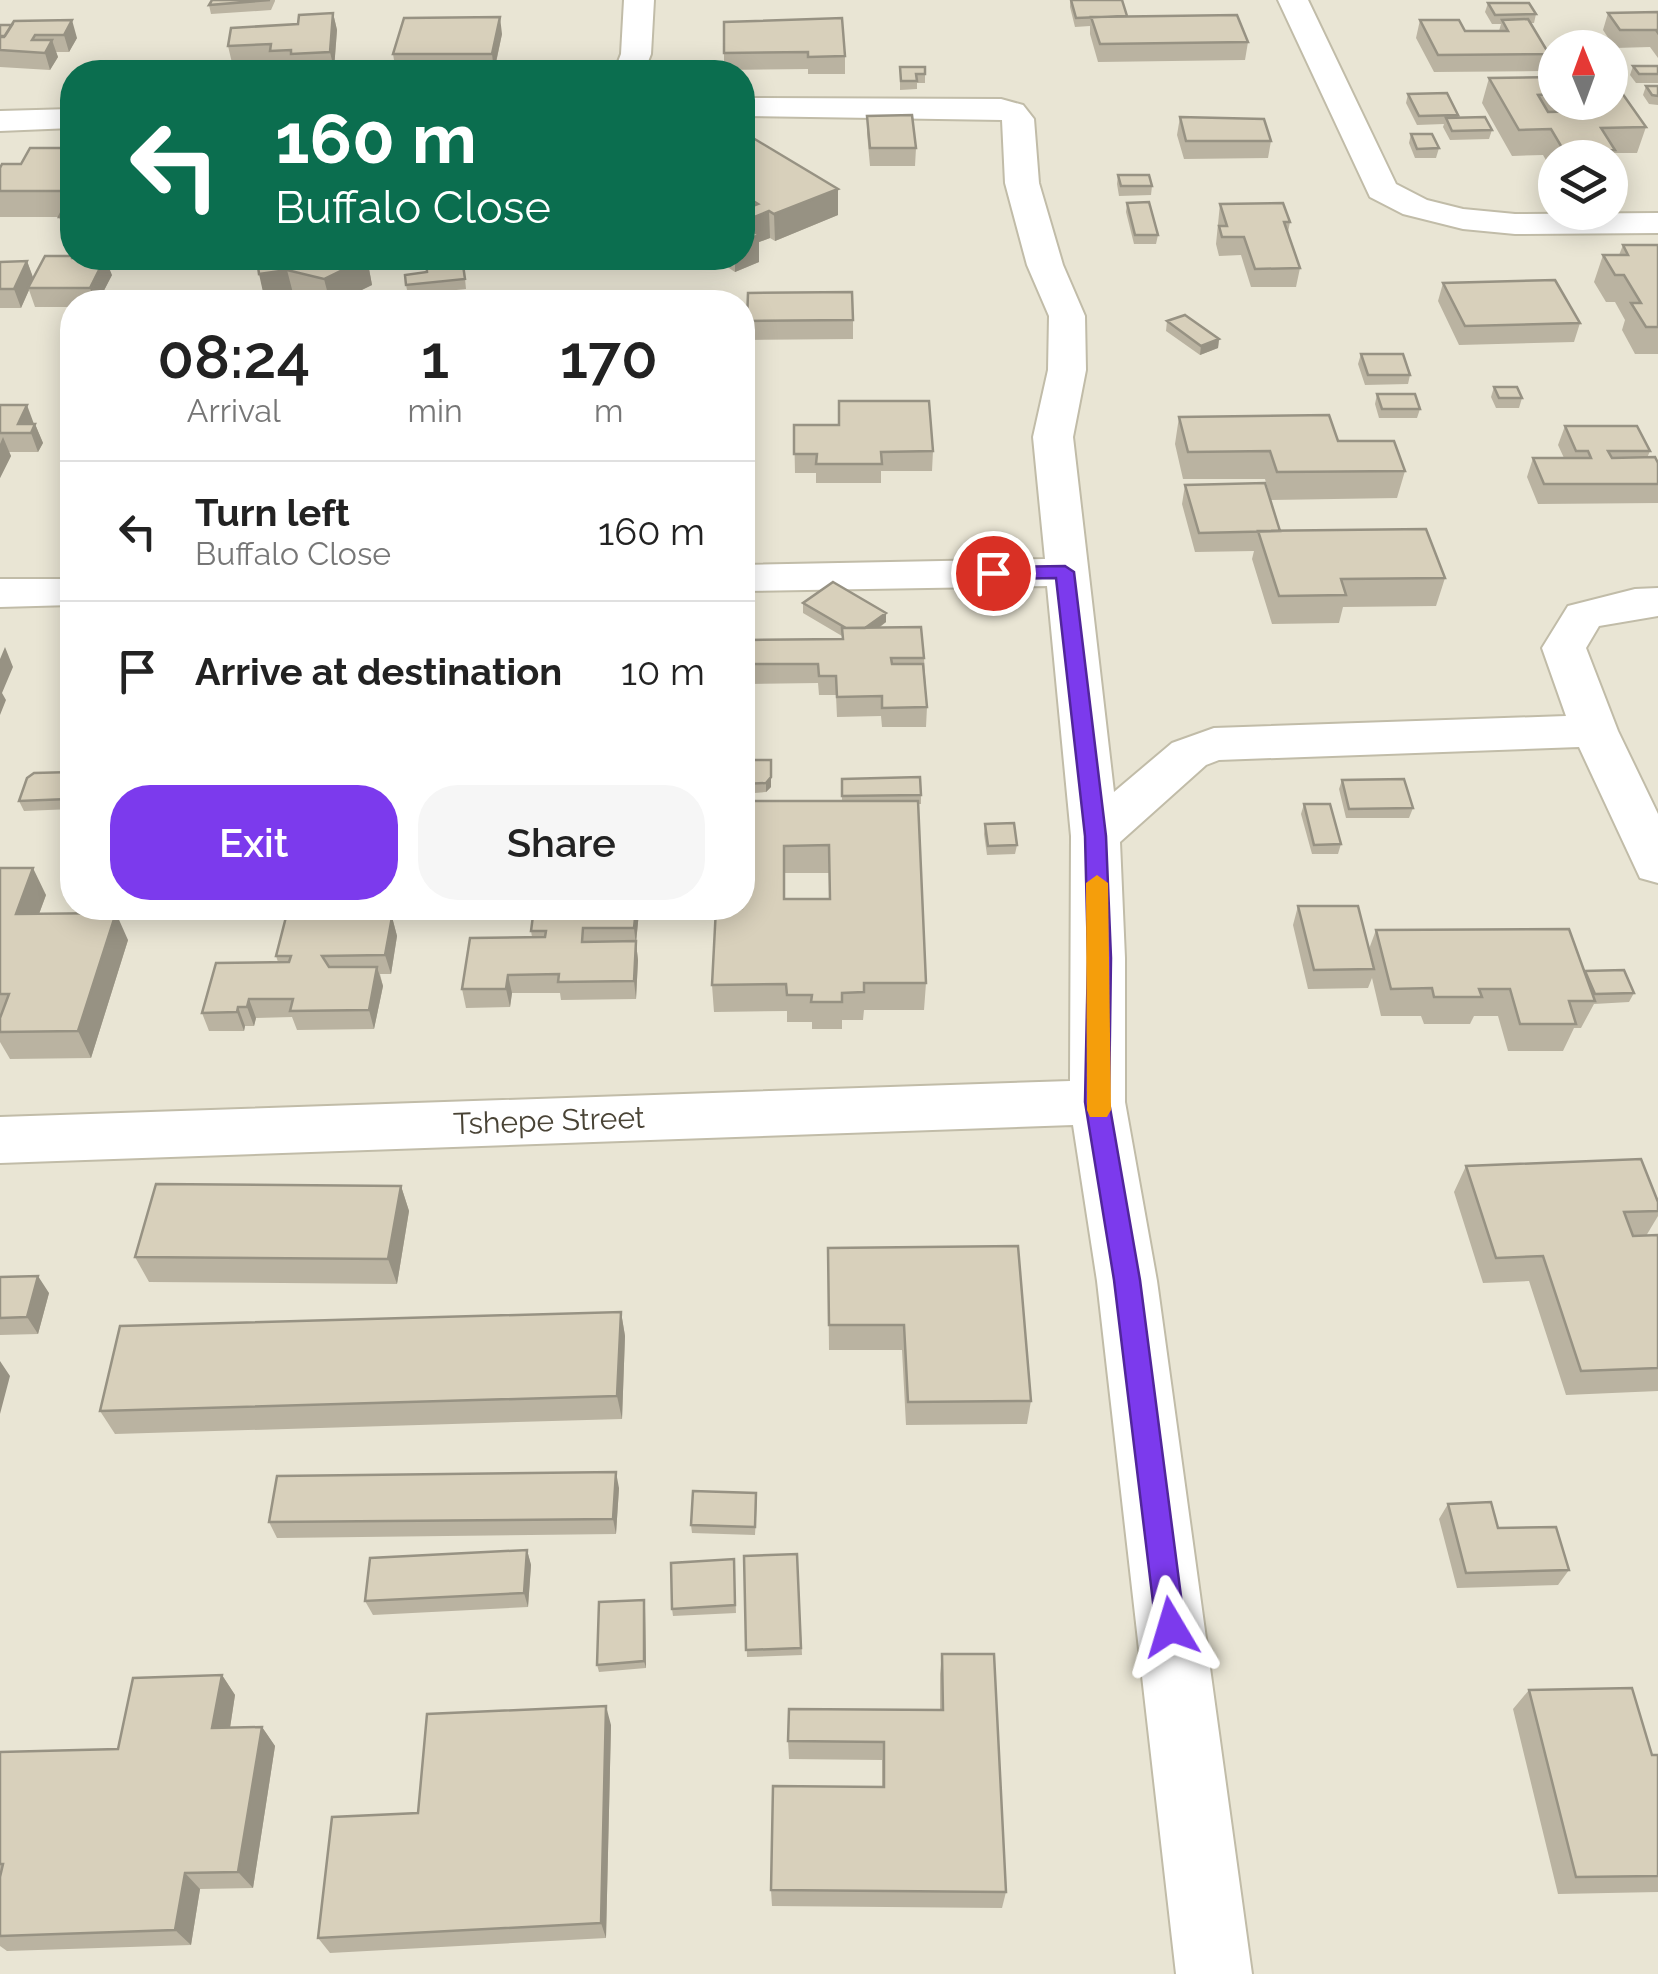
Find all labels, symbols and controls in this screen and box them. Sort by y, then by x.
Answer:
north arrow [1538,30,1628,120]
map controls [1538,30,1628,230]
text: 160 m [275,97,477,179]
icon: left [110,100,240,230]
button: layers [1538,140,1628,230]
text: Buffalo Close [275,181,551,234]
text: 08:24 [157,322,310,392]
text: 1 [421,322,449,392]
text: 170 [560,322,658,392]
text: Arrival [187,392,281,429]
text: min [408,392,463,429]
text: m [594,392,623,429]
text: Turn left [195,490,350,535]
icon: left [110,504,165,559]
text: 160 m [598,509,705,554]
pin [951,531,1036,616]
text: Buffalo Close [195,535,391,572]
icon: arrive [966,546,1021,601]
icon: arrive [110,644,165,699]
text: Arrive at destination [195,649,562,694]
text: 10 m [621,649,705,694]
button: Exit [110,785,398,900]
button: Share [418,785,705,900]
street label: Tshepe Street [453,1100,645,1141]
position arrow [1119,1575,1223,1679]

